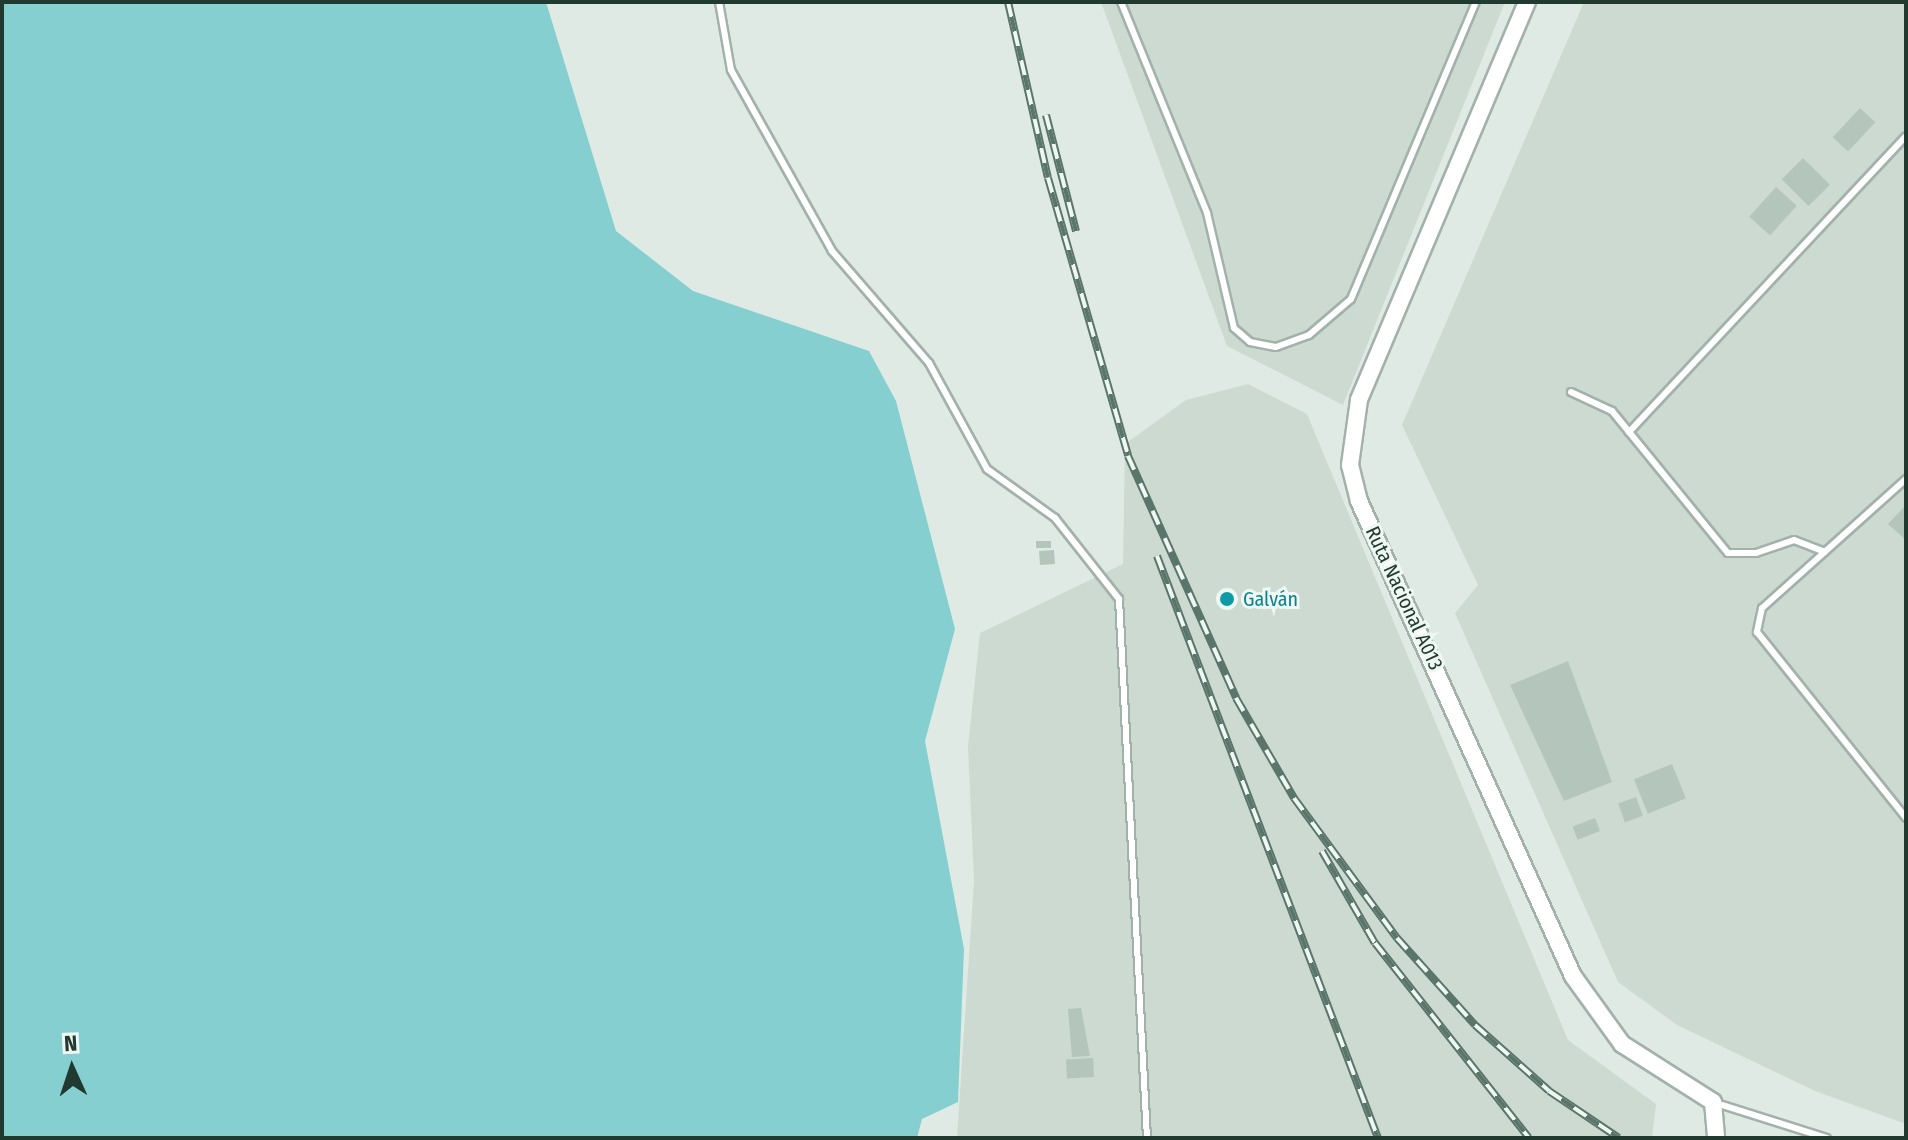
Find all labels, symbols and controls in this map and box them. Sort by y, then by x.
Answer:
street label: Ruta Nacional A013 [1360,522,1448,674]
place label: Galván [1243,587,1298,611]
marker: Galván [1218,590,1236,608]
north arrow [32,1028,112,1108]
text: N [63,1030,78,1057]

